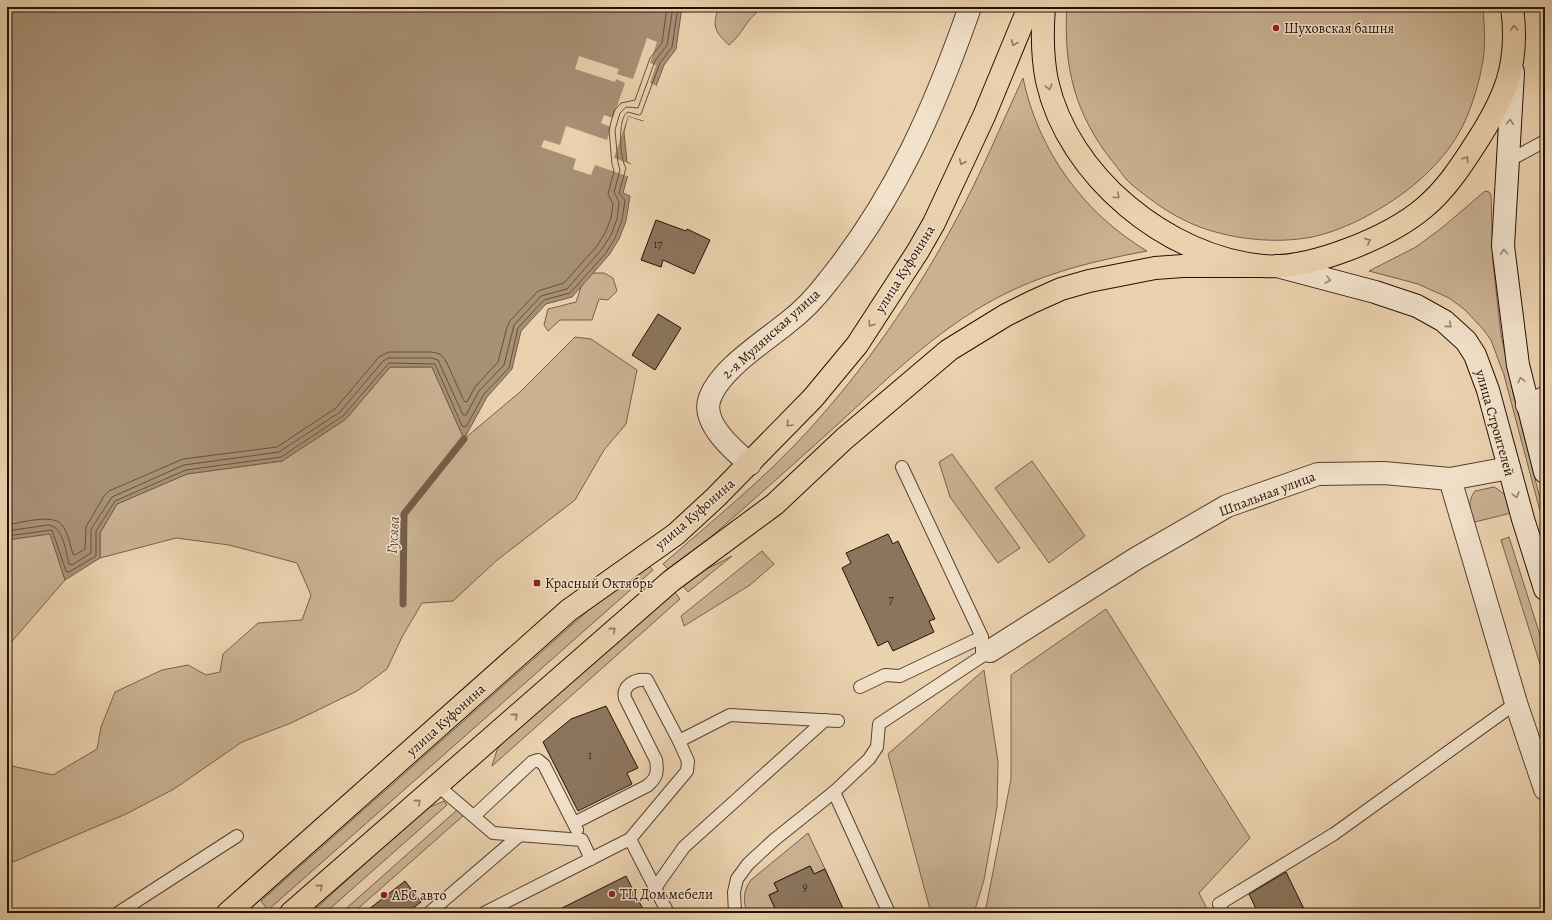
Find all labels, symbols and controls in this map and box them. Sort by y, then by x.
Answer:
place label: Шуховская башня [1284,19,1395,38]
marker: Шуховская башня [1271,23,1281,33]
one-way arrow [1510,25,1519,31]
one-way arrow [1010,39,1018,46]
one-way arrow [1044,84,1053,91]
one-way arrow [1506,119,1515,125]
one-way arrow [1461,156,1469,163]
one-way arrow [959,158,967,165]
one-way arrow [1112,192,1120,199]
street label: улица Куфонина [870,221,940,317]
house number: 17 [653,236,664,252]
one-way arrow [1364,238,1371,246]
one-way arrow [1500,249,1509,255]
one-way arrow [1325,275,1332,283]
street label: 2-я Мулянская улица [718,284,824,383]
one-way arrow [868,320,876,327]
one-way arrow [1444,320,1452,328]
street label: улица Строителей [1470,366,1519,479]
one-way arrow [1518,377,1526,384]
one-way arrow [786,419,793,427]
street label: Шпальная улица [1216,467,1319,521]
street label: улица Куфонина [650,474,739,555]
one-way arrow [1511,491,1520,498]
water label: Гусява [382,515,404,554]
place label: Красный Октябрь [545,574,653,593]
marker: Красный Октябрь [532,578,542,588]
house number: 7 [888,591,894,607]
one-way arrow [609,628,616,635]
street label: улица Куфонина [402,679,490,761]
one-way arrow [511,713,518,720]
house number: 1 [588,747,592,763]
one-way arrow [413,799,420,806]
house number: 9 [802,879,808,895]
one-way arrow [315,885,323,892]
place label: ТЦ Дом мебели [620,885,713,904]
place label: АБС авто [391,886,446,905]
marker: ТЦ Дом мебели [607,889,617,899]
marker: АБС авто [379,890,389,900]

